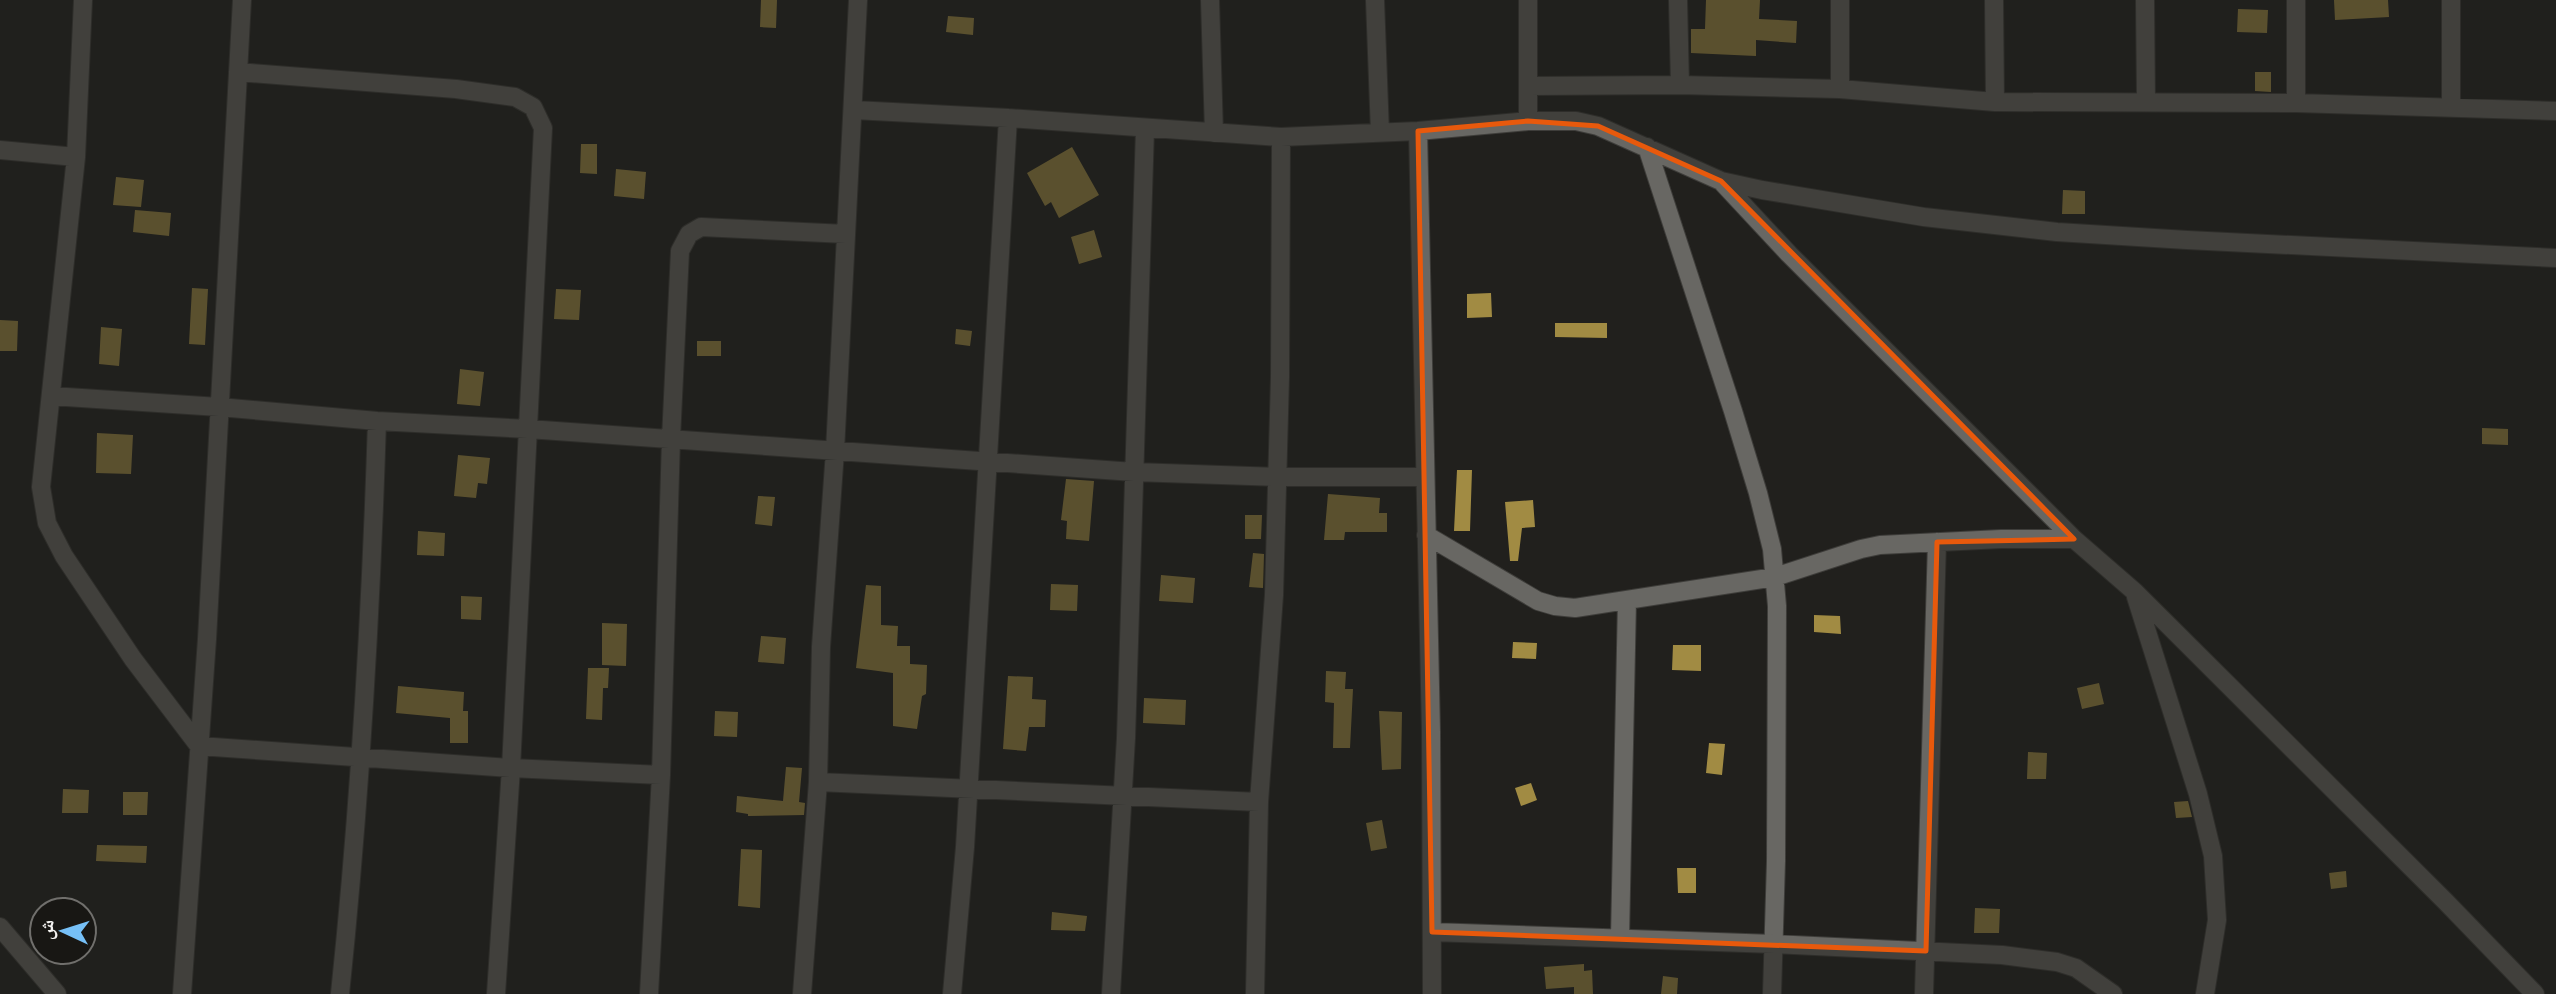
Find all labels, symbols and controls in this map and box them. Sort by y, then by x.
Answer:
north arrow [28,896,98,966]
text: ش [33,919,59,941]

